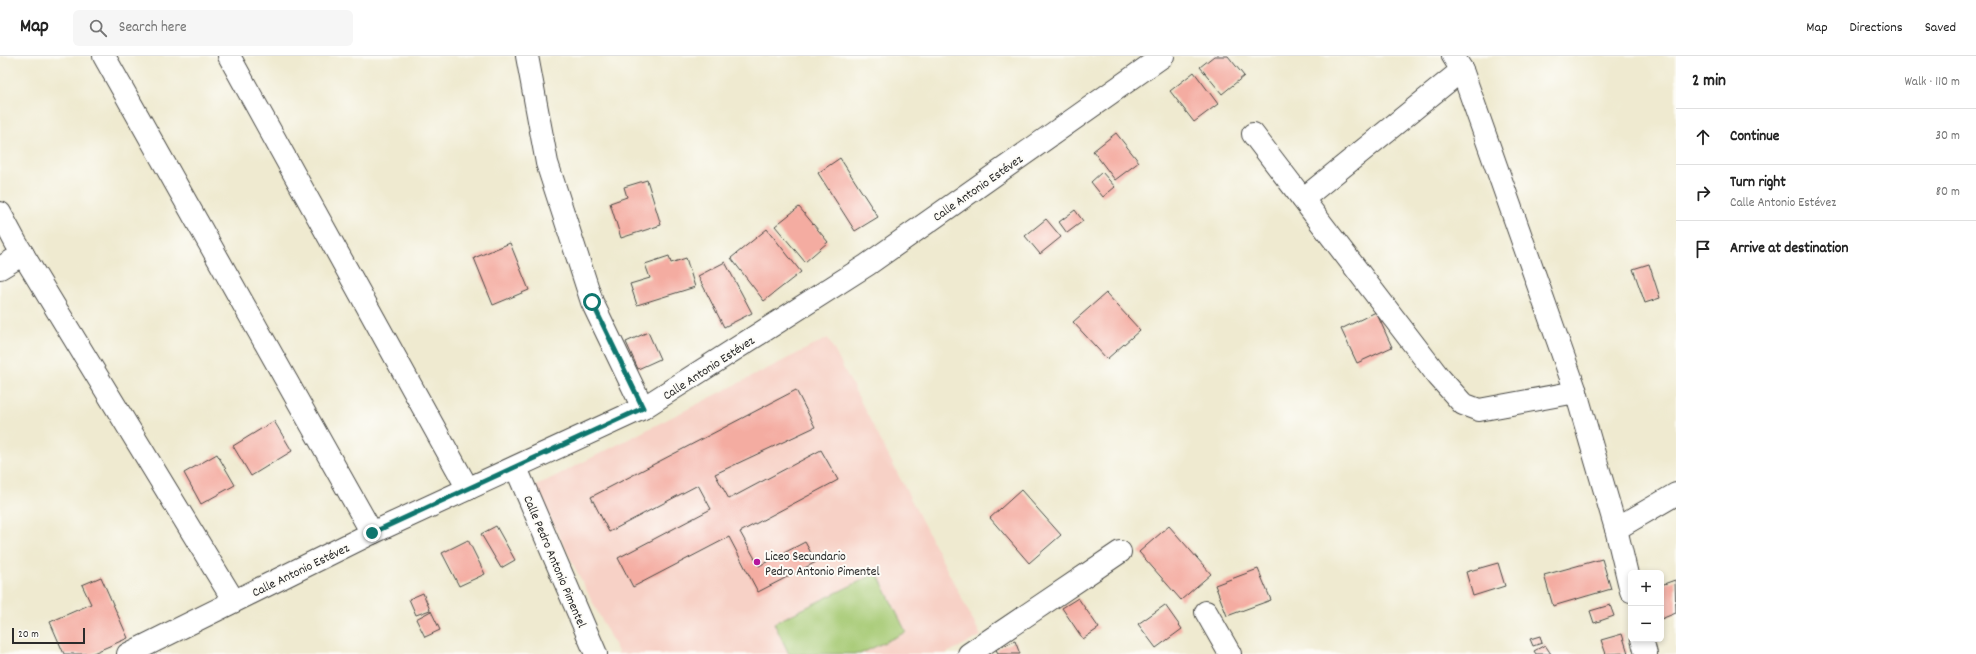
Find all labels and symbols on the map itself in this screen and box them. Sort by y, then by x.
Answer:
street label: Calle Antonio Estévez [930,151,1027,227]
route start [583,293,601,311]
street label: Calle Antonio Estévez [660,332,759,406]
street label: Calle Pedro Antonio Pimentel [517,493,590,631]
route end [363,524,381,542]
street label: Calle Antonio Estévez [249,539,353,603]
place label: Liceo Secundario Pedro Antonio Pimentel [765,548,880,582]
marker: Liceo Secundario Pedro Antonio Pimentel [752,557,762,567]
scale bar [12,626,85,645]

